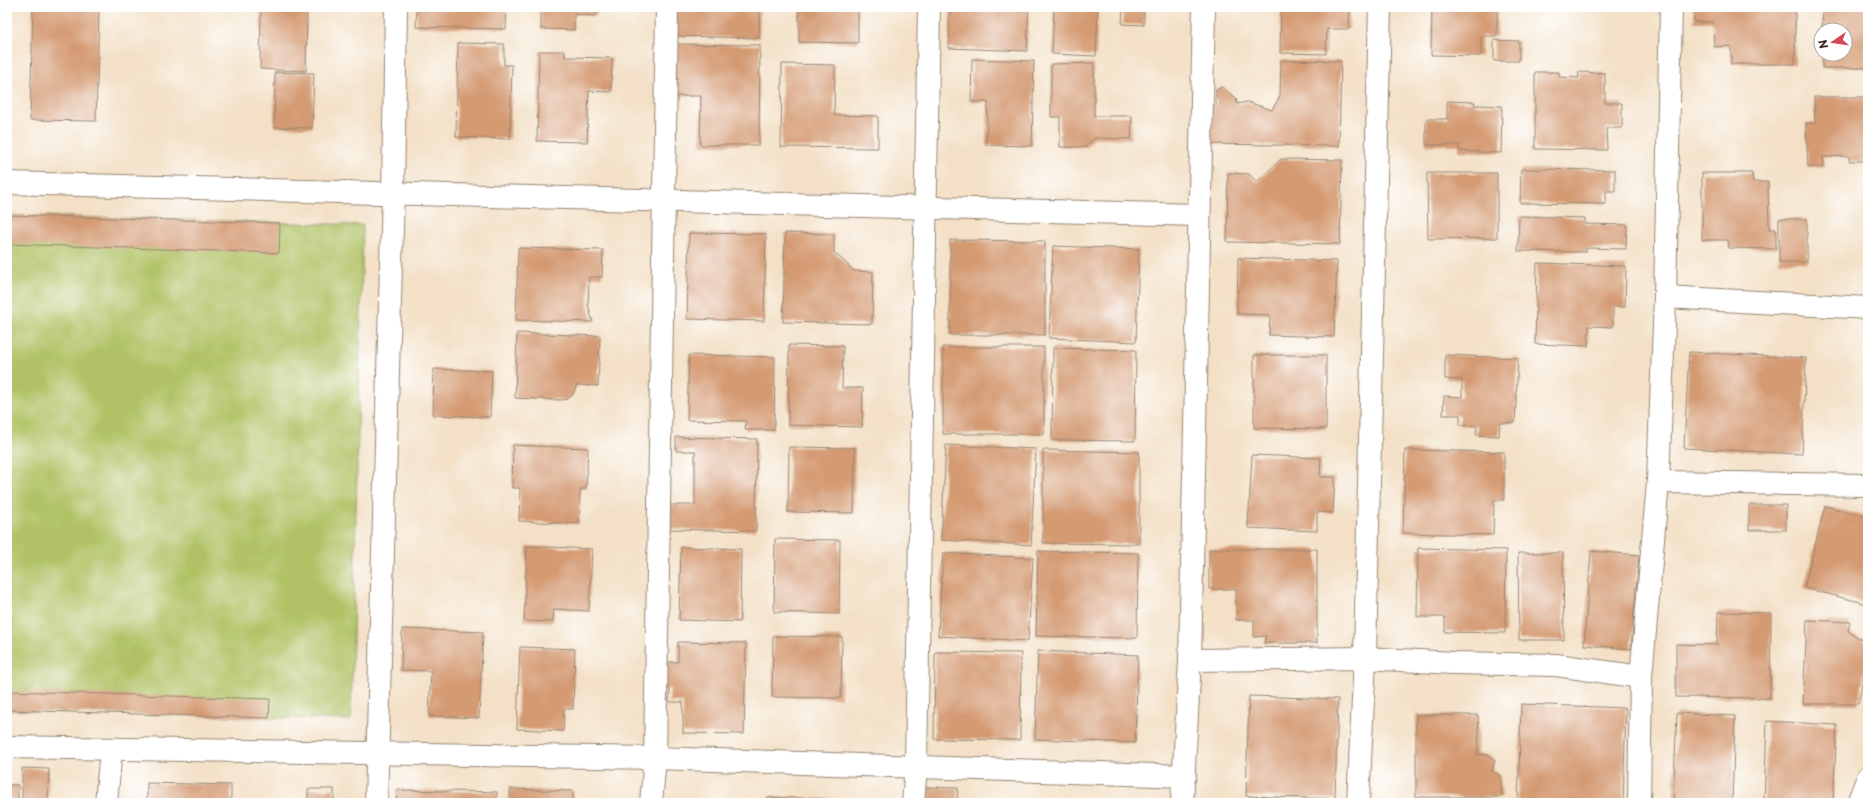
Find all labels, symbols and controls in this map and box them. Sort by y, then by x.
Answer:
north arrow [1813,22,1853,62]
text: N [1813,38,1832,51]

